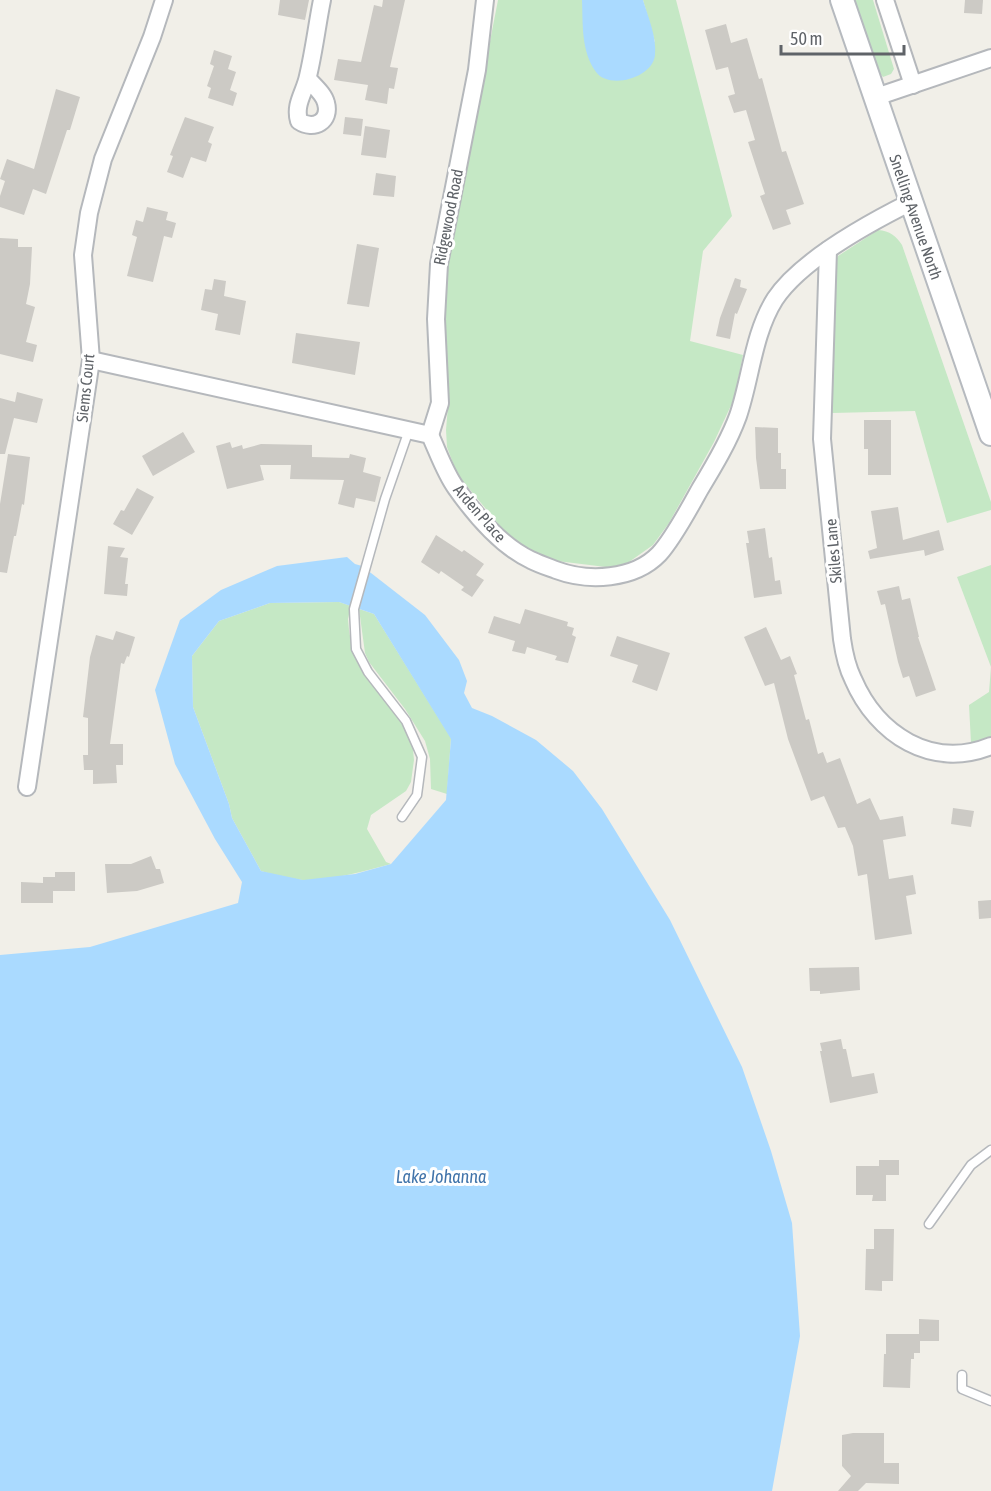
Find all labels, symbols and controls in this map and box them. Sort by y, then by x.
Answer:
scale bar [781,18,904,56]
text: 50 m [790,28,822,49]
street label: Snelling Avenue North [885,152,946,282]
street label: Ridgewood Road [430,167,467,267]
street label: Siems Court [72,353,98,423]
street label: Arden Place [450,481,510,545]
street label: Skiles Lane [821,518,845,584]
water label: Lake Johanna [396,1166,487,1187]

